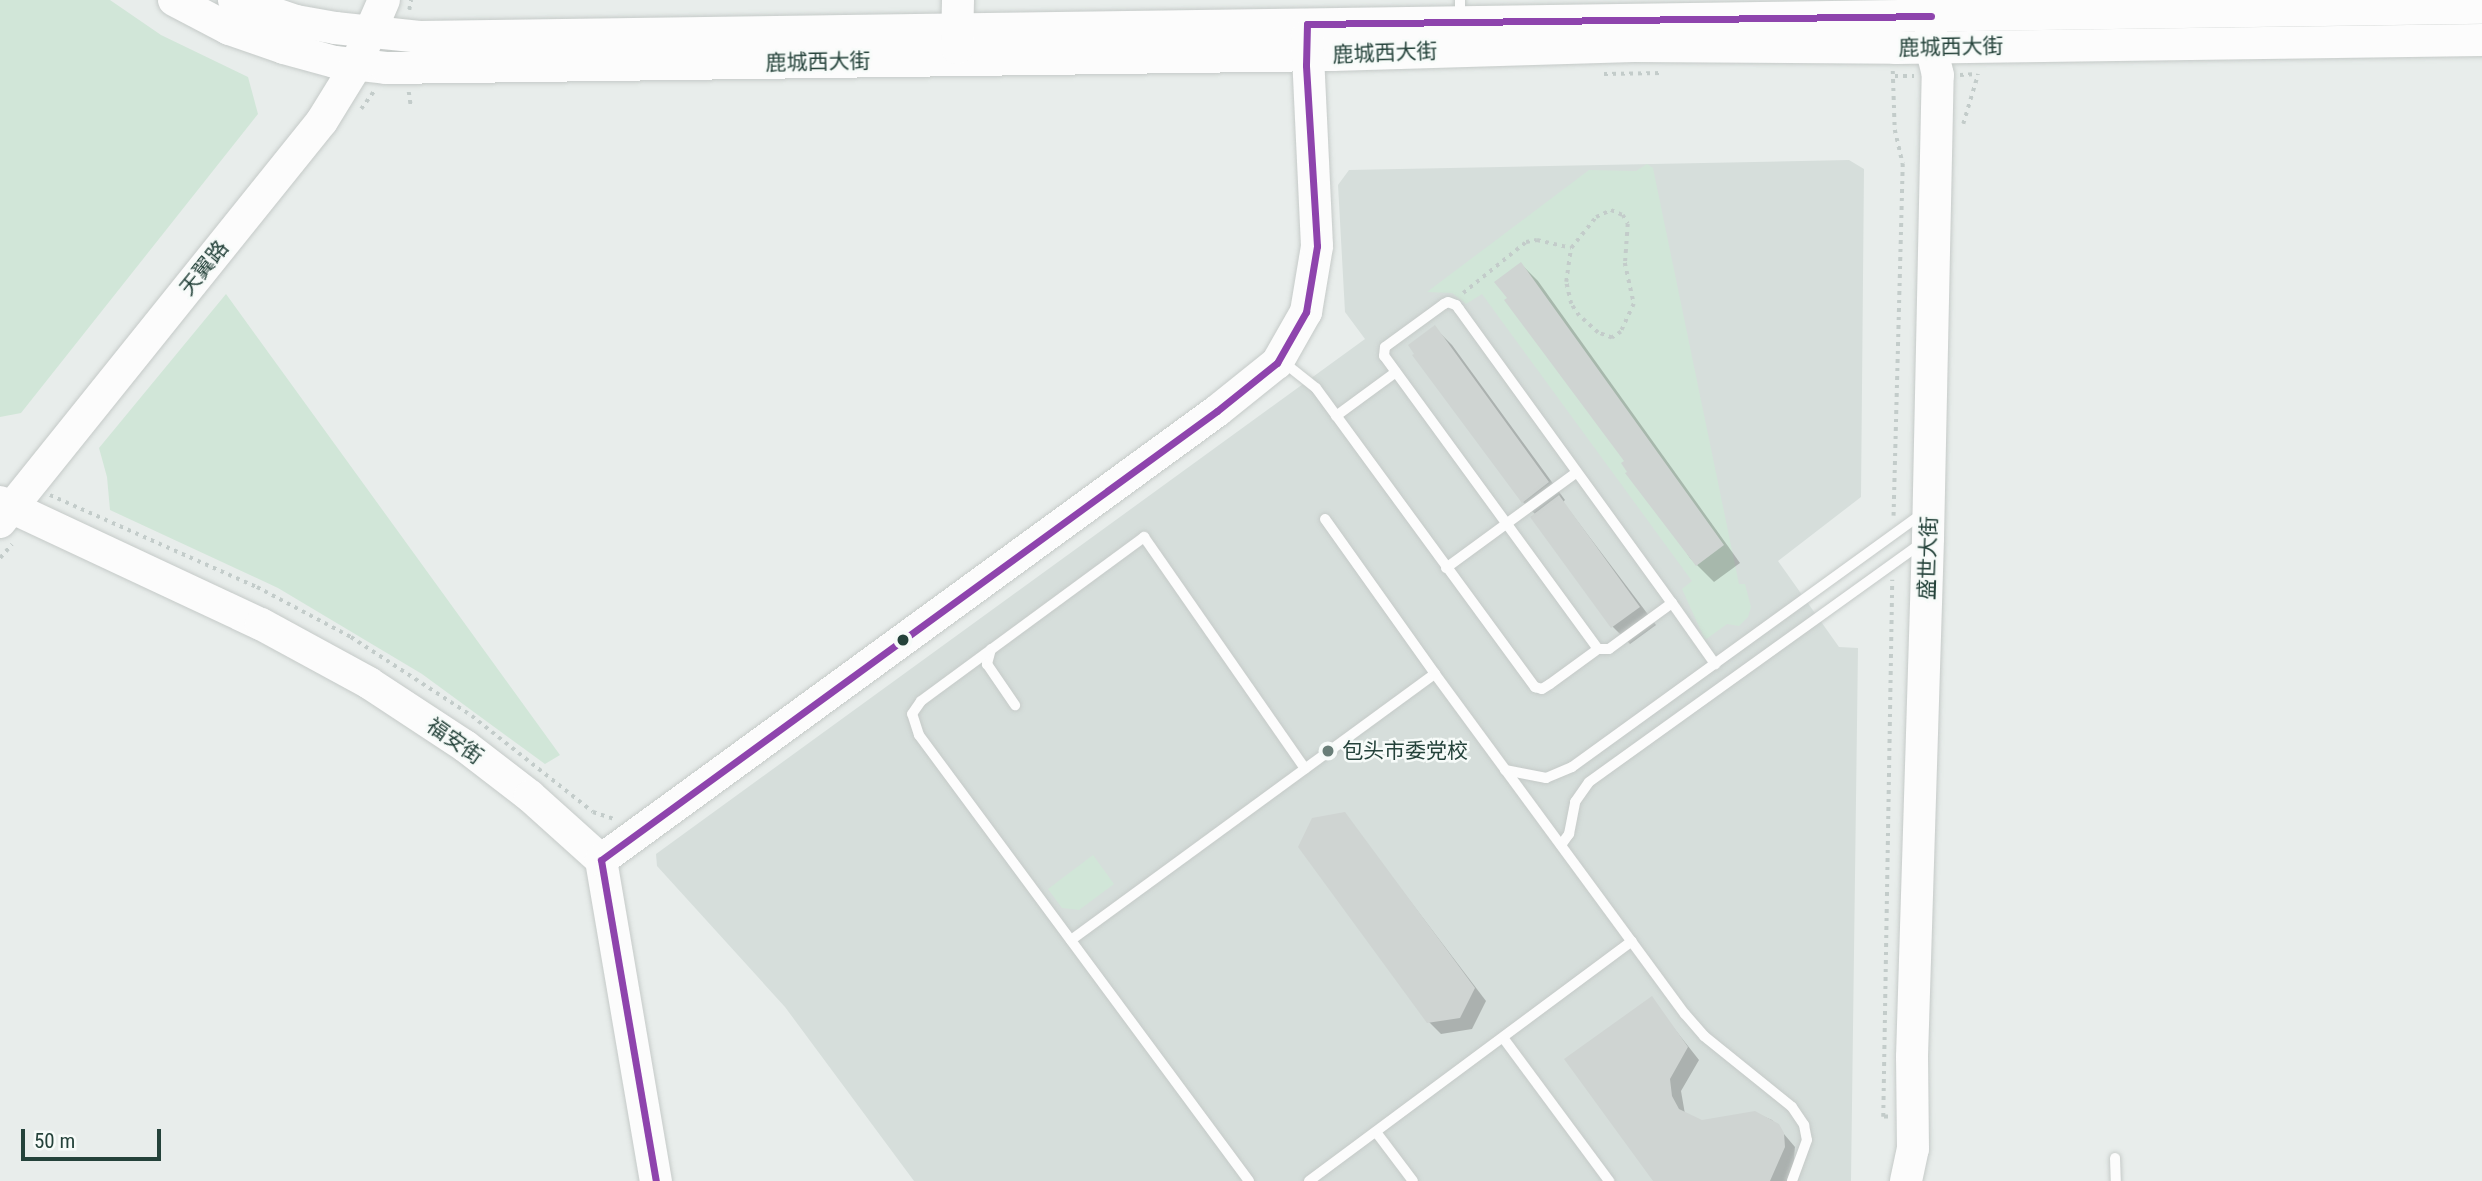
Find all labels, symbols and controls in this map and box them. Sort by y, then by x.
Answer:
street label: 鹿城西大街 [1898,33,2004,61]
street label: 鹿城西大街 [1332,39,1438,67]
street label: 鹿城西大街 [765,48,871,76]
street label: 天翼路 [174,236,234,300]
street label: 盛世大街 [1914,516,1942,600]
unlabelled marker [896,633,910,647]
street label: 福安街 [422,713,488,769]
place label: 包头市委党校 [1342,738,1468,764]
marker: 包头市委党校 [1320,743,1336,759]
scale bar [24,1114,164,1158]
text: 50 m [34,1129,75,1153]

